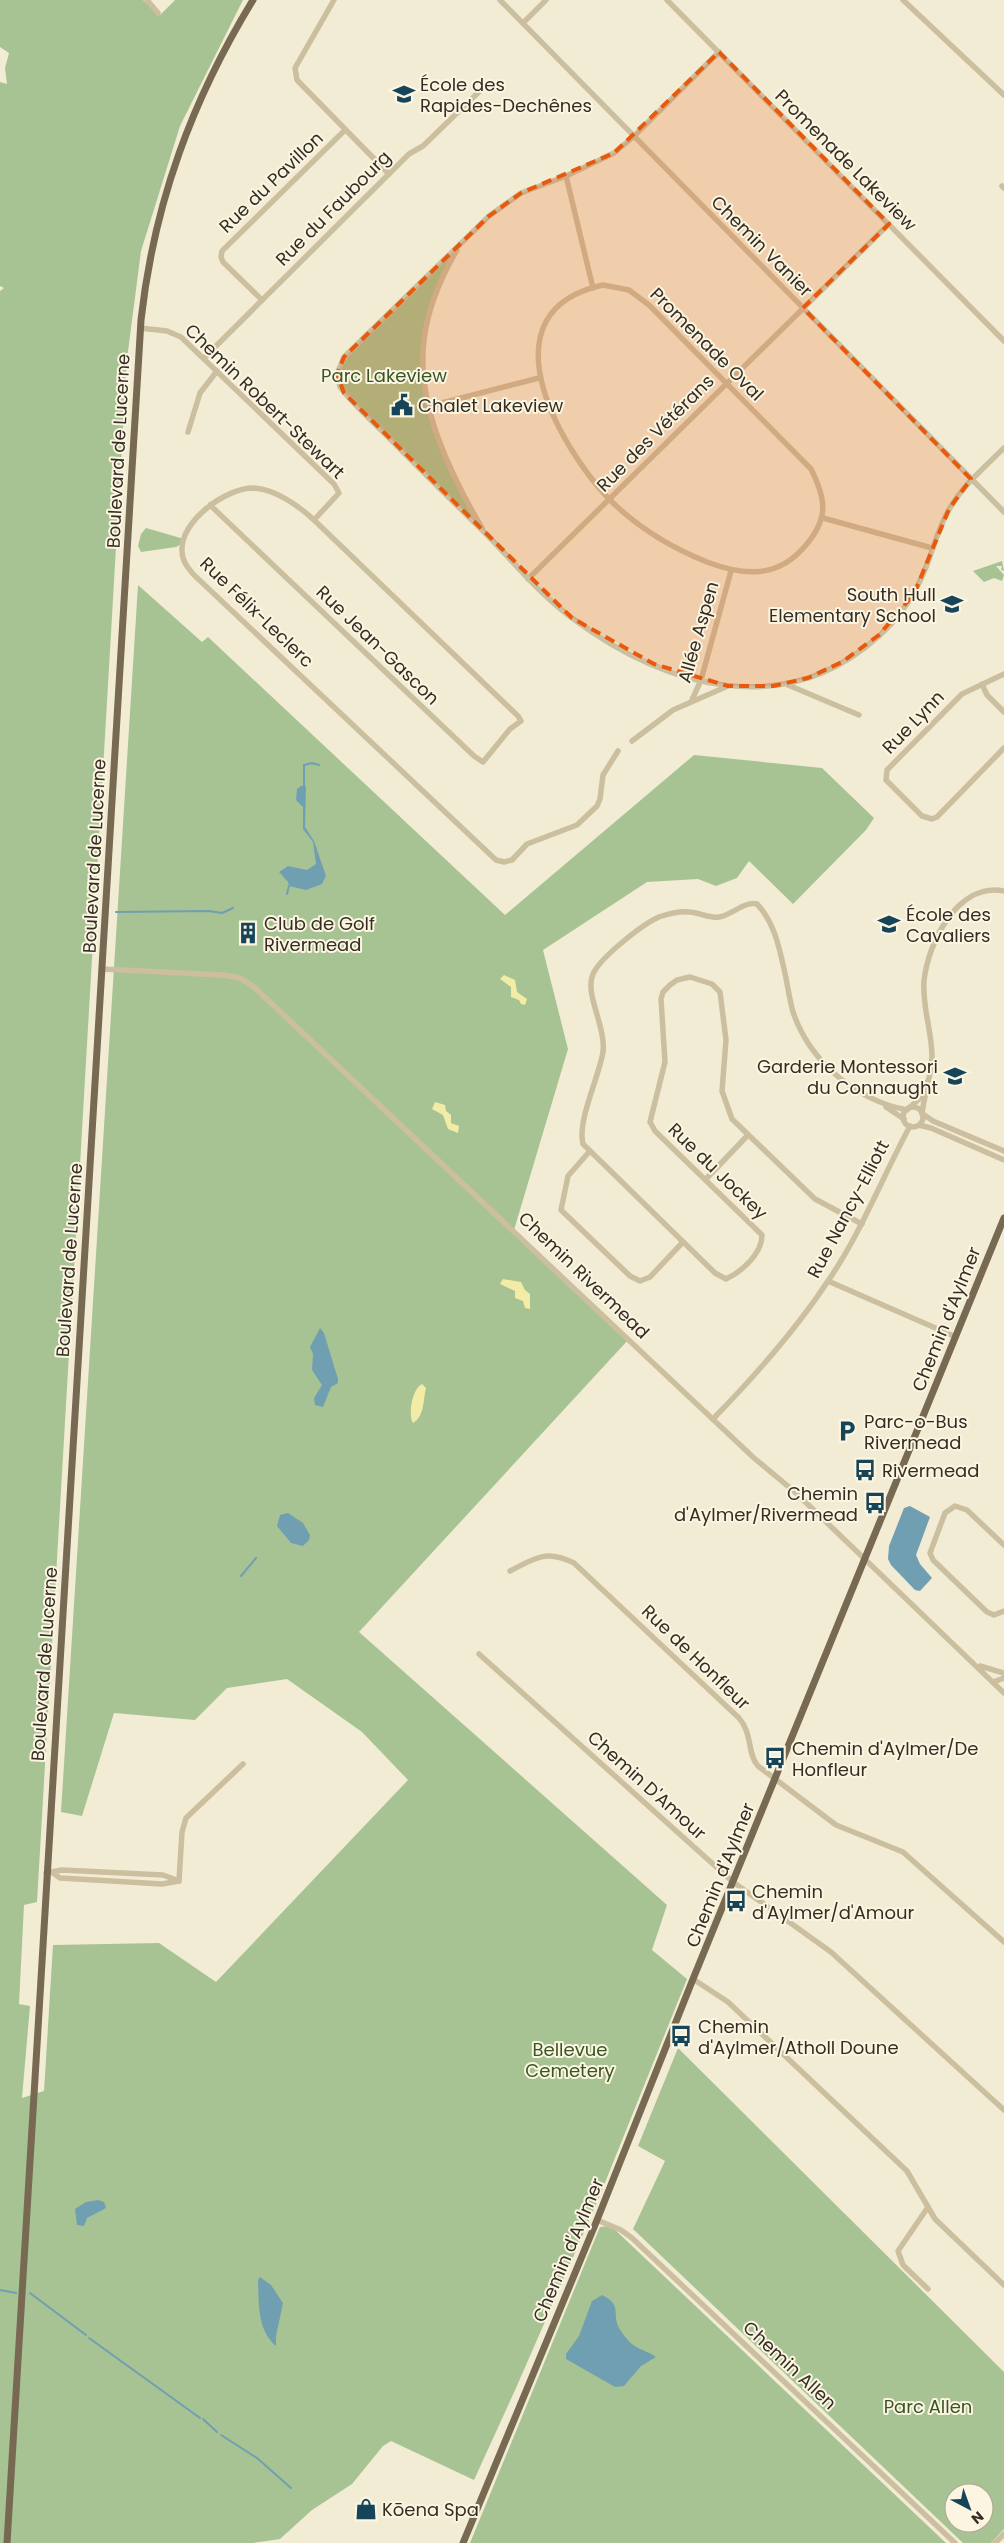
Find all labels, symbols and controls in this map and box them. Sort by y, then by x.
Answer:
place label: École des Rapides-Dechênes [420,72,592,118]
school or university icon: École des Rapides-Dechênes [391,81,417,107]
street label: Promenade Lakeview [770,84,923,237]
street label: Rue du Pavillon [213,126,329,238]
street label: Rue du Faubourg [270,145,396,271]
street label: Chemin Vanier [706,190,818,302]
street label: Promenade Oval [645,282,769,406]
street label: Chemin Robert-Stewart [180,318,350,484]
street label: Boulevard de Lucerne [100,353,136,549]
park label: Parc Lakeview [321,363,447,388]
street label: Rue des Vétérans [591,369,719,497]
public building icon: Chalet Lakeview [389,392,415,418]
place label: Chalet Lakeview [418,393,564,418]
street label: Rue Félix-Leclerc [195,551,319,673]
street label: Allée Aspen [672,578,724,686]
street label: Rue Jean-Gascon [311,580,445,710]
place label: South Hull Elementary School [769,582,936,628]
school or university icon: South Hull Elementary School [939,591,965,617]
street label: Rue Lynn [876,685,950,759]
street label: Boulevard de Lucerne [76,758,112,954]
place label: École des Cavaliers [906,902,991,948]
place label: Club de Golf Rivermead [264,911,375,957]
school or university icon: École des Cavaliers [876,911,902,937]
building icon: Club de Golf Rivermead [235,920,261,946]
place label: Garderie Montessori du Connaught [757,1054,938,1100]
school or university icon: Garderie Montessori du Connaught [942,1063,968,1089]
street label: Rue du Jockey [663,1117,773,1225]
street label: Rue Nancy-Elliott [801,1136,895,1282]
street label: Boulevard de Lucerne [50,1162,88,1358]
street label: Chemin Rivermead [513,1206,655,1344]
street label: Chemin d'Aylmer [906,1243,987,1395]
place label: Parc-o-Bus Rivermead [864,1409,968,1455]
parking icon: Parc-o-Bus Rivermead [834,1418,860,1444]
bus stop icon: Rivermead [852,1457,878,1483]
place label: Rivermead [882,1458,979,1483]
place label: Chemin d'Aylmer/Rivermead [674,1481,858,1527]
bus stop icon: Chemin d'Aylmer/Rivermead [862,1490,888,1516]
street label: Boulevard de Lucerne [25,1566,63,1762]
street label: Rue de Honfleur [636,1599,756,1715]
street label: Chemin D'Amour [582,1725,712,1845]
place label: Chemin d'Aylmer/De Honfleur [792,1736,978,1782]
bus stop icon: Chemin d'Aylmer/De Honfleur [762,1745,788,1771]
street label: Chemin d'Aylmer [680,1799,761,1951]
place label: Chemin d'Aylmer/d'Amour [752,1879,914,1925]
bus stop icon: Chemin d'Aylmer/d'Amour [723,1888,749,1914]
place label: Chemin d'Aylmer/Atholl Doune [698,2014,899,2060]
bus stop icon: Chemin d'Aylmer/Atholl Doune [668,2023,694,2049]
park label: Bellevue Cemetery [525,2037,615,2083]
street label: Chemin d'Aylmer [526,2174,610,2326]
street label: Chemin Allen [738,2315,842,2415]
park label: Parc Allen [884,2394,972,2419]
north arrow [944,2483,994,2533]
shop icon: Kōena Spa [353,2496,379,2522]
place label: Kōena Spa [382,2497,479,2522]
text: N [967,2507,988,2529]

